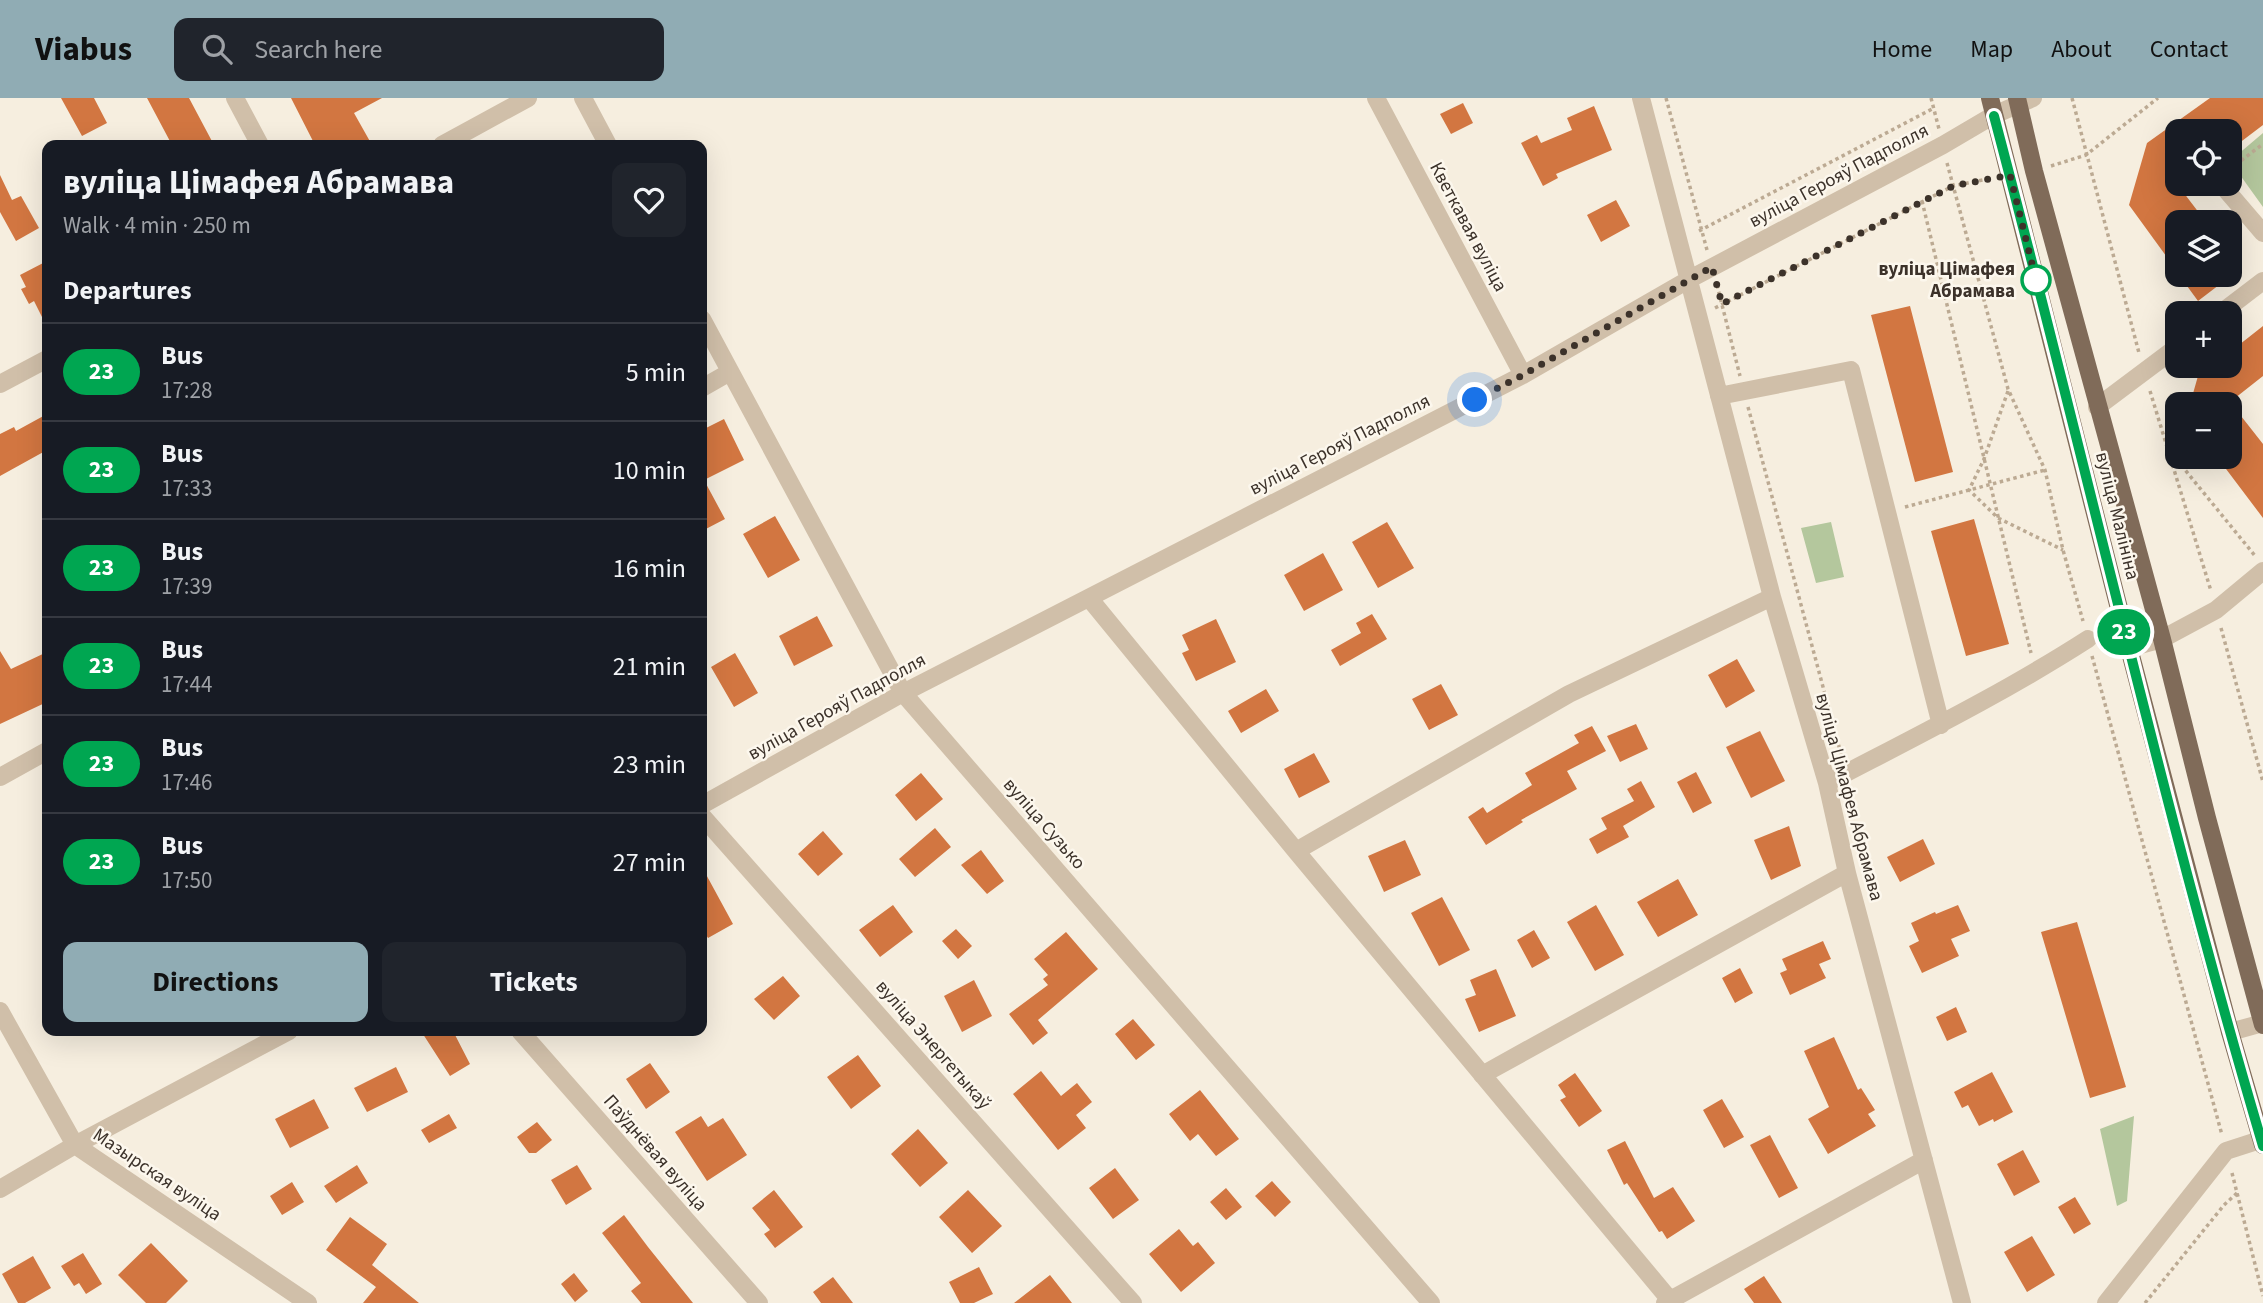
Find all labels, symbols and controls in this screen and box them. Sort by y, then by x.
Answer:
search box [174,18,664,81]
text: Viabus [35,26,132,73]
icon: search [198,30,236,68]
text: Search here [254,31,382,68]
text: Home [1872,32,1932,67]
text: Map [1970,32,2013,67]
text: About [2051,32,2112,67]
text: Contact [2150,32,2228,67]
street label: вуліца Герояў Падполля [1744,117,1934,235]
map controls [2165,119,2242,469]
button: locate [2165,119,2242,196]
street label: Кветкавая вуліца [1422,157,1514,297]
text: вуліца Цімафея Абрамава [63,159,454,206]
button: heart [612,163,686,237]
text: Walk · 4 min · 250 m [63,209,251,242]
button: layers [2165,210,2242,287]
place label: вуліца Цімафея Абрамава [1878,256,2015,305]
marker: вуліца Цімафея Абрамава [2021,265,2051,295]
text: Departures [63,272,191,309]
button: + [2165,301,2242,378]
text: Bus [161,337,203,374]
text: 23 [89,354,114,389]
text: 5 min [626,354,686,391]
text: 17:28 [161,374,212,407]
your location [1457,382,1492,417]
street label: вуліца Герояў Падполля [1245,388,1435,502]
button: − [2165,392,2242,469]
text: Bus [161,435,203,472]
street label: вуліца Малініна [2088,449,2146,583]
text: 23 [89,452,114,487]
text: 10 min [613,452,686,489]
text: 17:33 [161,472,212,505]
text: Bus [161,533,203,570]
text: 23 [89,550,114,585]
text: 16 min [613,550,686,587]
text: 17:39 [161,570,212,603]
line badge: 23 [2092,609,2156,655]
text: 23 [2111,614,2137,649]
text: Bus [161,631,203,668]
street label: вуліца Герояў Падполля [743,647,931,767]
text: 23 [89,648,114,683]
text: 21 min [613,648,686,685]
text: 17:44 [161,668,212,701]
street label: вуліца Цімафея Абрамава [1808,690,1890,904]
text: Bus [161,729,203,766]
text: 23 [89,746,114,781]
text: 23 min [613,746,686,783]
text: 17:46 [161,766,212,799]
street label: вуліца Сузько [997,772,1091,876]
text: Bus [161,827,203,864]
text: 23 [89,844,114,879]
text: 27 min [613,844,686,881]
text: 17:50 [161,864,212,897]
button: Directions [63,942,368,1022]
button: Tickets [382,942,686,1022]
street label: вуліца Энергетыкаў [869,974,997,1116]
street label: Паўднёвая вуліца [597,1089,713,1217]
street label: Мазырская вуліца [87,1122,227,1228]

